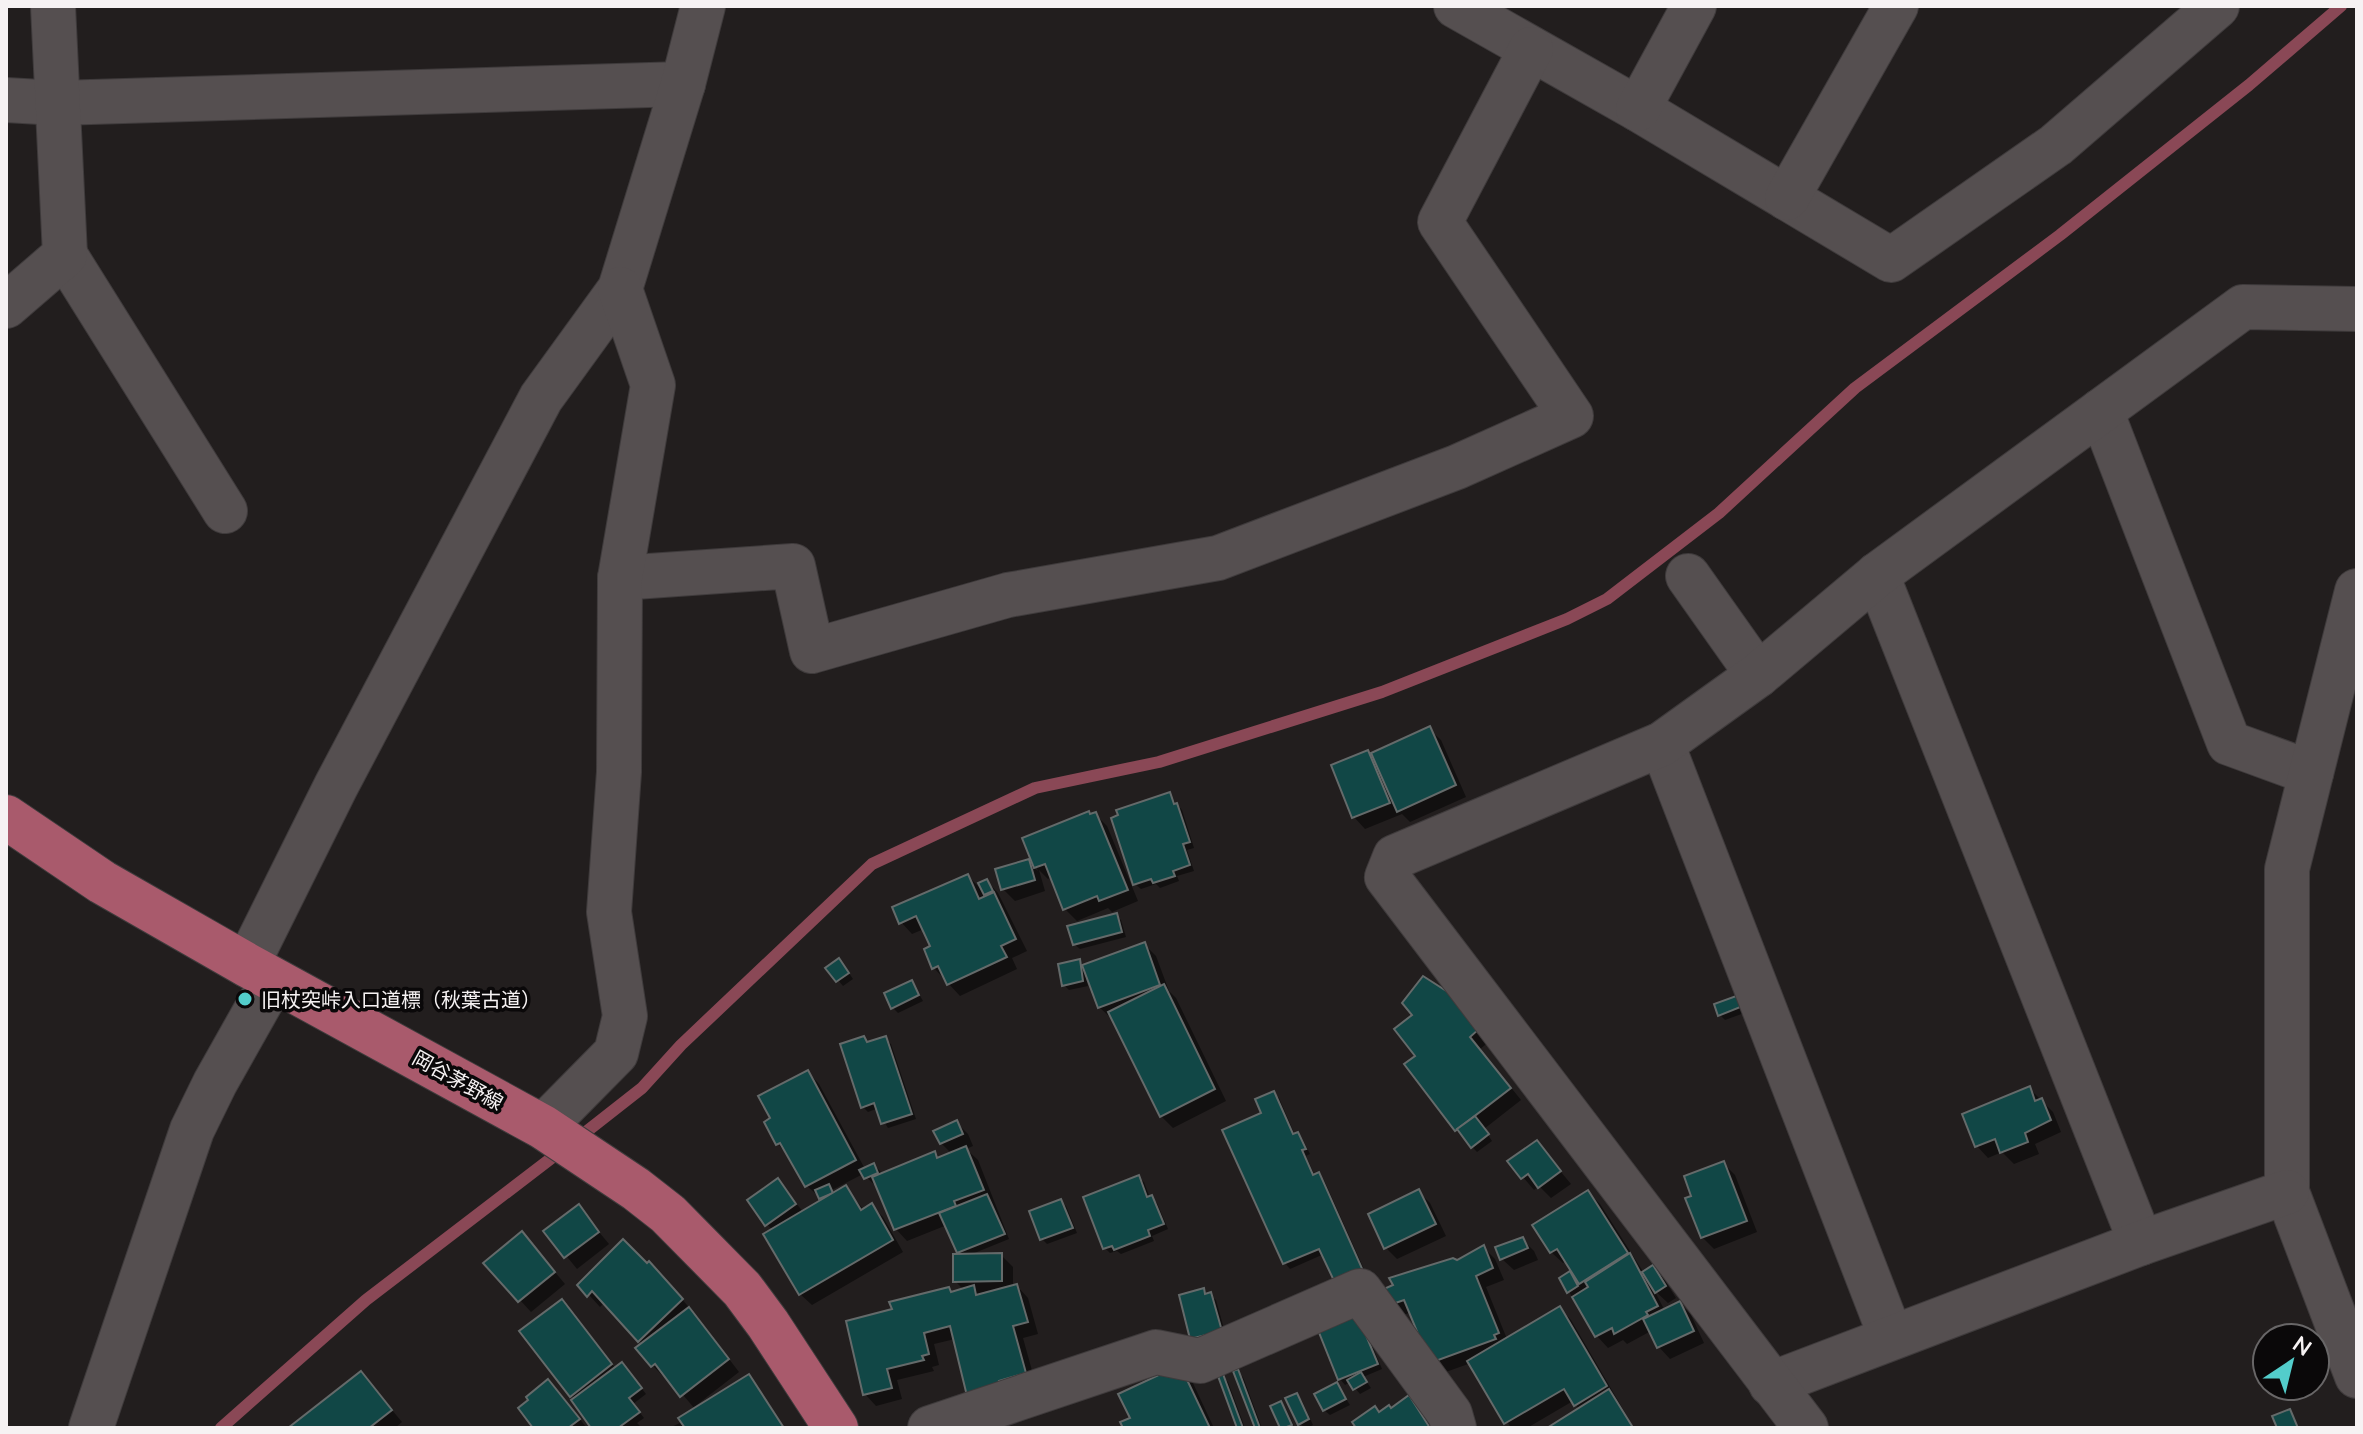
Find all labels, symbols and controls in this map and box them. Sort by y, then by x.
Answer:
place label: 旧杖突峠入口道標（秋葉古道） [261,987,541,1012]
marker: 旧杖突峠入口道標（秋葉古道） [236,990,254,1008]
street label: 岡谷茅野線 [408,1045,508,1115]
north arrow [2251,1322,2331,1402]
text: N [2288,1329,2317,1362]

